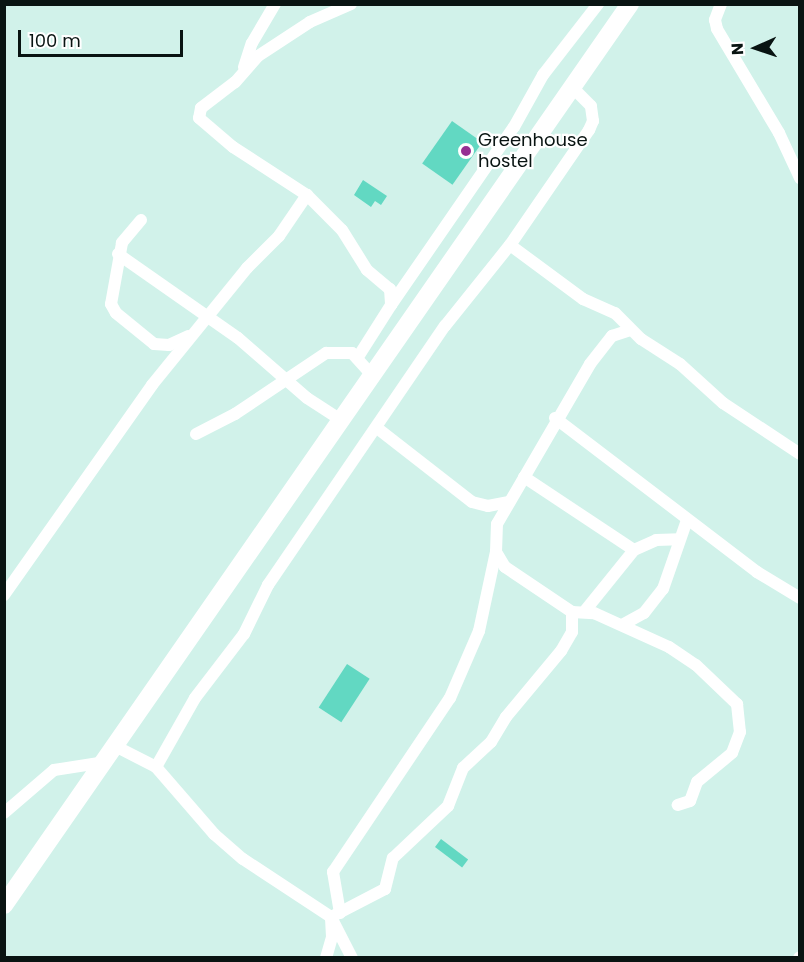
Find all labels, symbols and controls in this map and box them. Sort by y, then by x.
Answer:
scale bar [21,18,186,56]
north arrow [726,18,786,78]
text: 100 m [29,28,81,53]
text: N [726,42,749,56]
place label: Greenhouse hostel [478,130,588,172]
marker: Greenhouse hostel [459,144,473,158]

